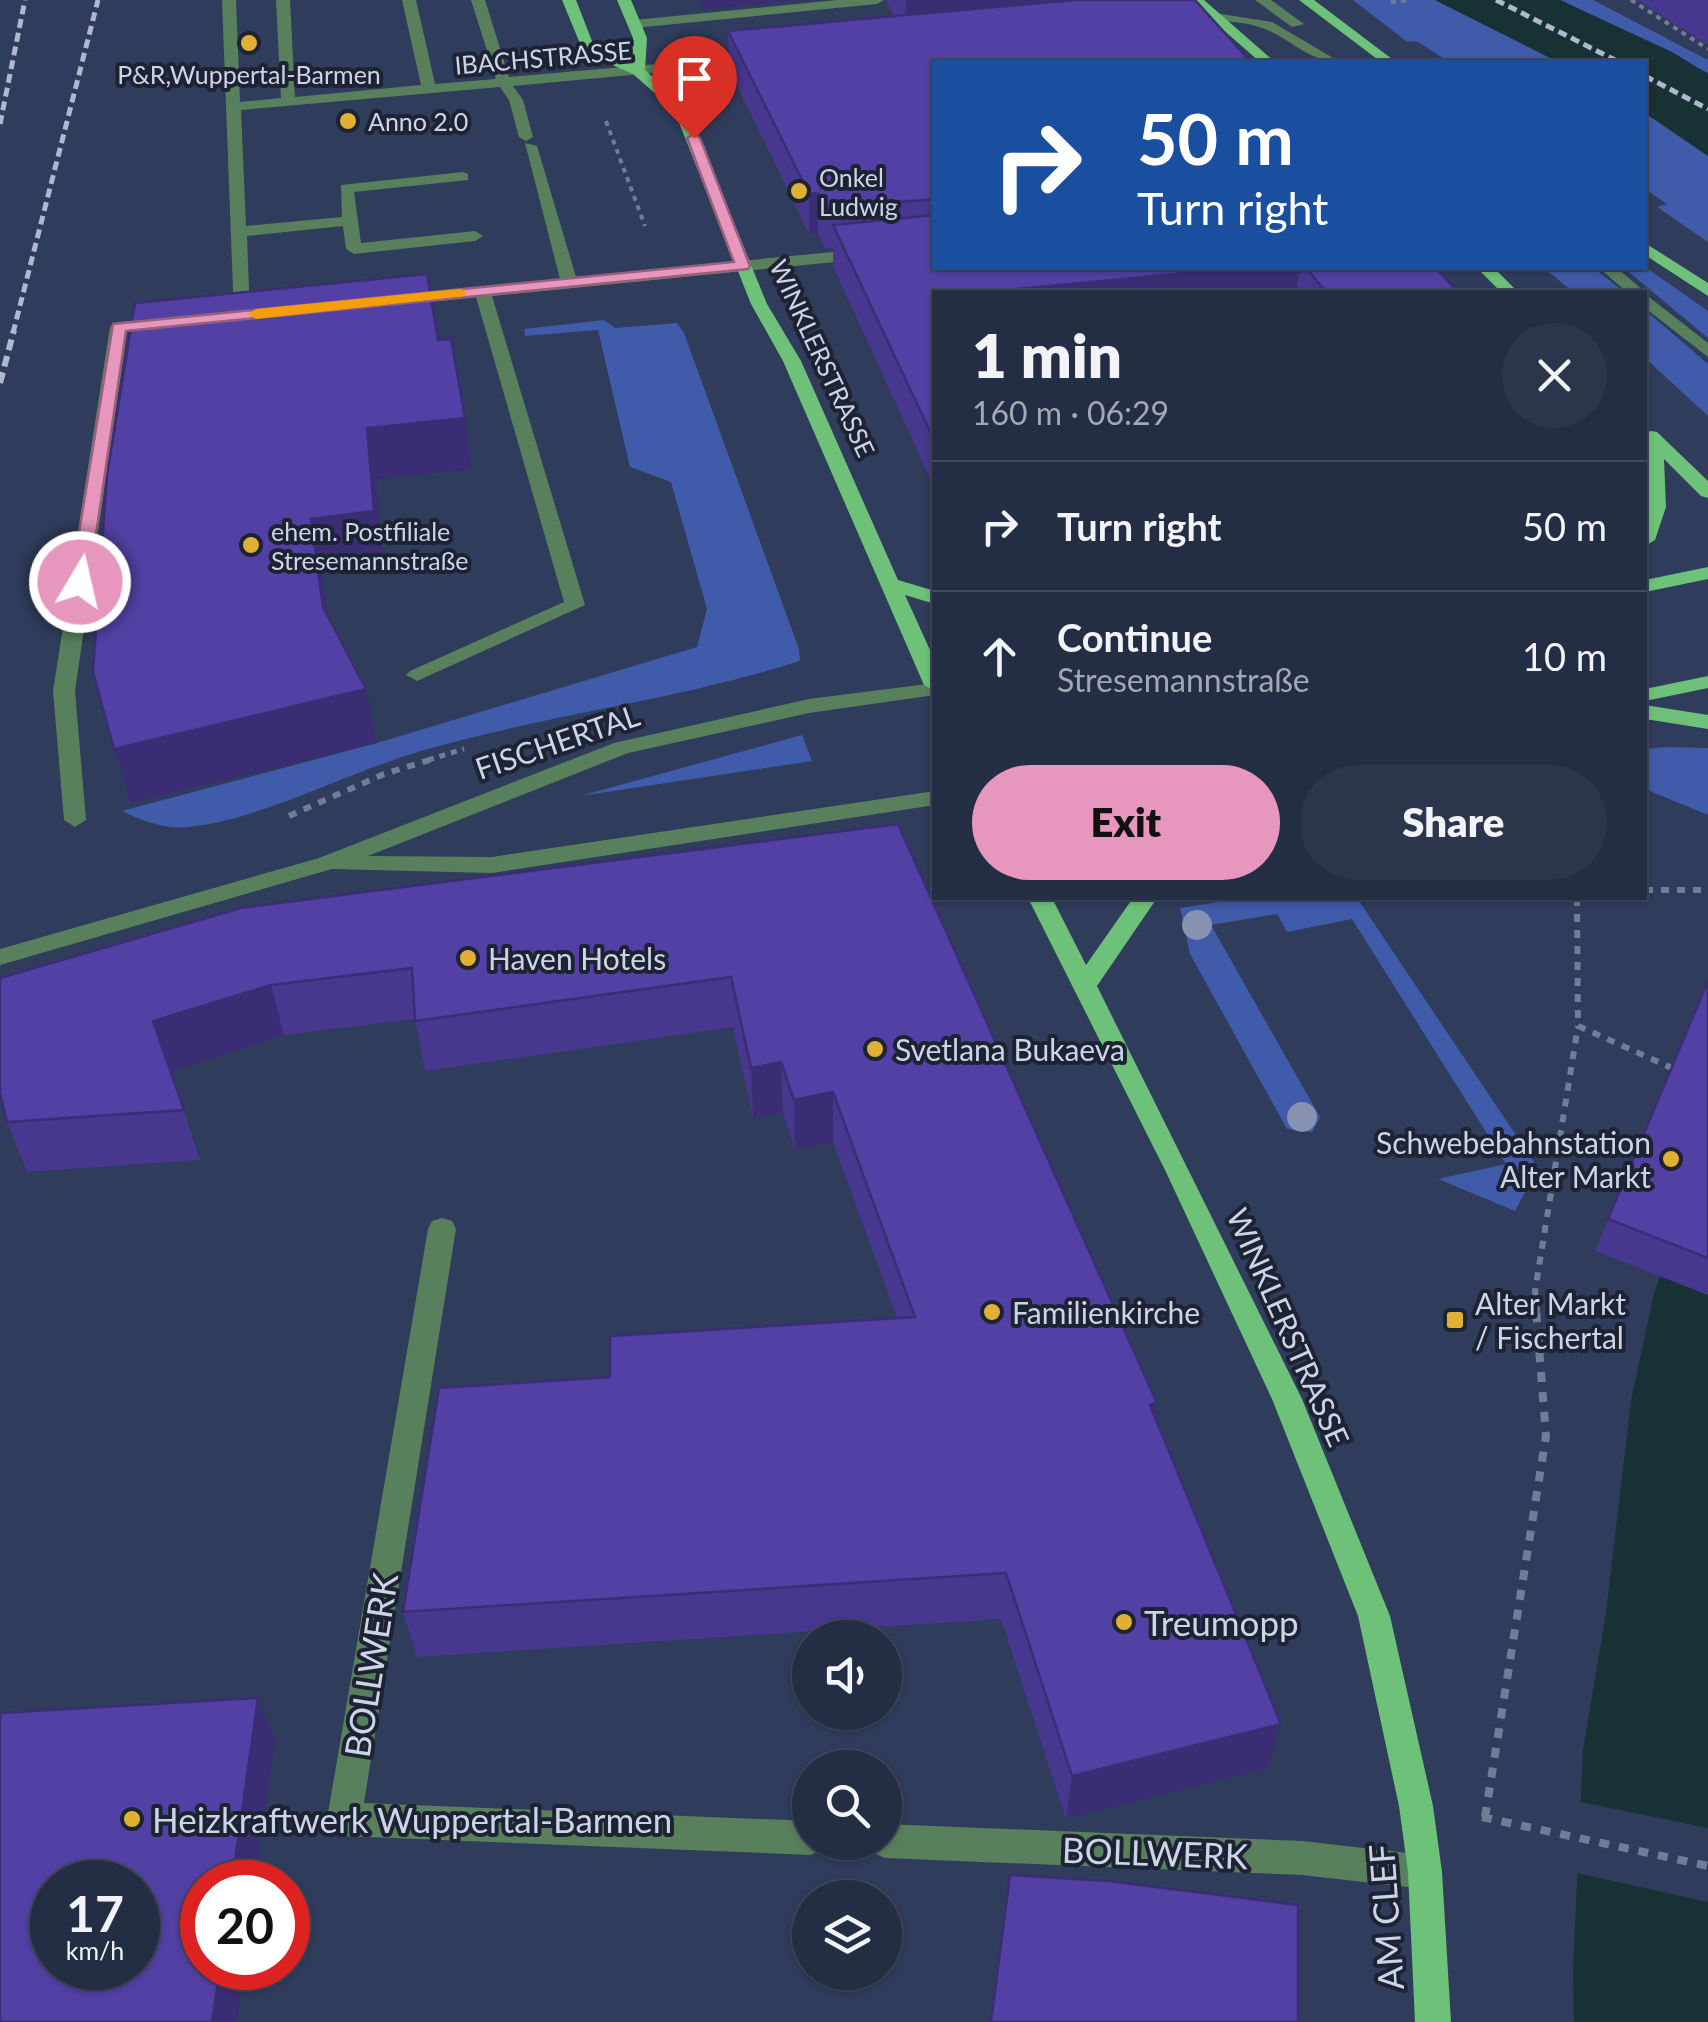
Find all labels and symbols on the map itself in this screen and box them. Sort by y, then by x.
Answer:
marker: P&R,Wuppertal-Barmen [238,32,260,54]
street label: IBACHSTRASSE [453,34,633,80]
pin [652,36,737,139]
place label: P&R,Wuppertal-Barmen [117,59,381,89]
place label: Anno 2.0 [368,106,468,136]
marker: Anno 2.0 [337,110,359,132]
place label: Onkel Ludwig [819,162,898,221]
marker: Onkel Ludwig [788,180,810,202]
street label: WINKLERSTRASSE [764,255,882,461]
place label: ehem. Postfiliale Stresemannstraße [271,516,468,575]
position arrow [28,530,132,634]
marker: ehem. Postfiliale Stresemannstraße [240,534,262,556]
street label: FISCHERTAL [470,696,644,786]
place label: Haven Hotels [488,940,666,976]
marker: Haven Hotels [457,947,479,969]
place label: Svetlana Bukaeva [895,1031,1125,1067]
marker: Svetlana Bukaeva [864,1038,886,1060]
place label: Schwebebahnstation Alter Markt [1376,1124,1651,1194]
marker: Schwebebahnstation Alter Markt [1660,1148,1682,1170]
street label: WINKLERSTRASSE [1220,1202,1358,1452]
place label: Alter Markt / Fischertal [1475,1285,1626,1355]
place label: Familienkirche [1012,1294,1200,1330]
marker: Familienkirche [981,1301,1003,1323]
marker: Alter Markt / Fischertal [1444,1309,1466,1331]
street label: BOLLWERK [335,1569,405,1760]
place label: Treumopp [1144,1601,1299,1643]
marker: Treumopp [1113,1611,1135,1633]
place label: Heizkraftwerk Wuppertal-Barmen [152,1798,672,1840]
marker: Heizkraftwerk Wuppertal-Barmen [121,1808,143,1830]
street label: BOLLWERK [1061,1828,1249,1876]
street label: AM CLEF [1359,1842,1411,1992]
speed limit sign: 20 [180,1860,310,1990]

